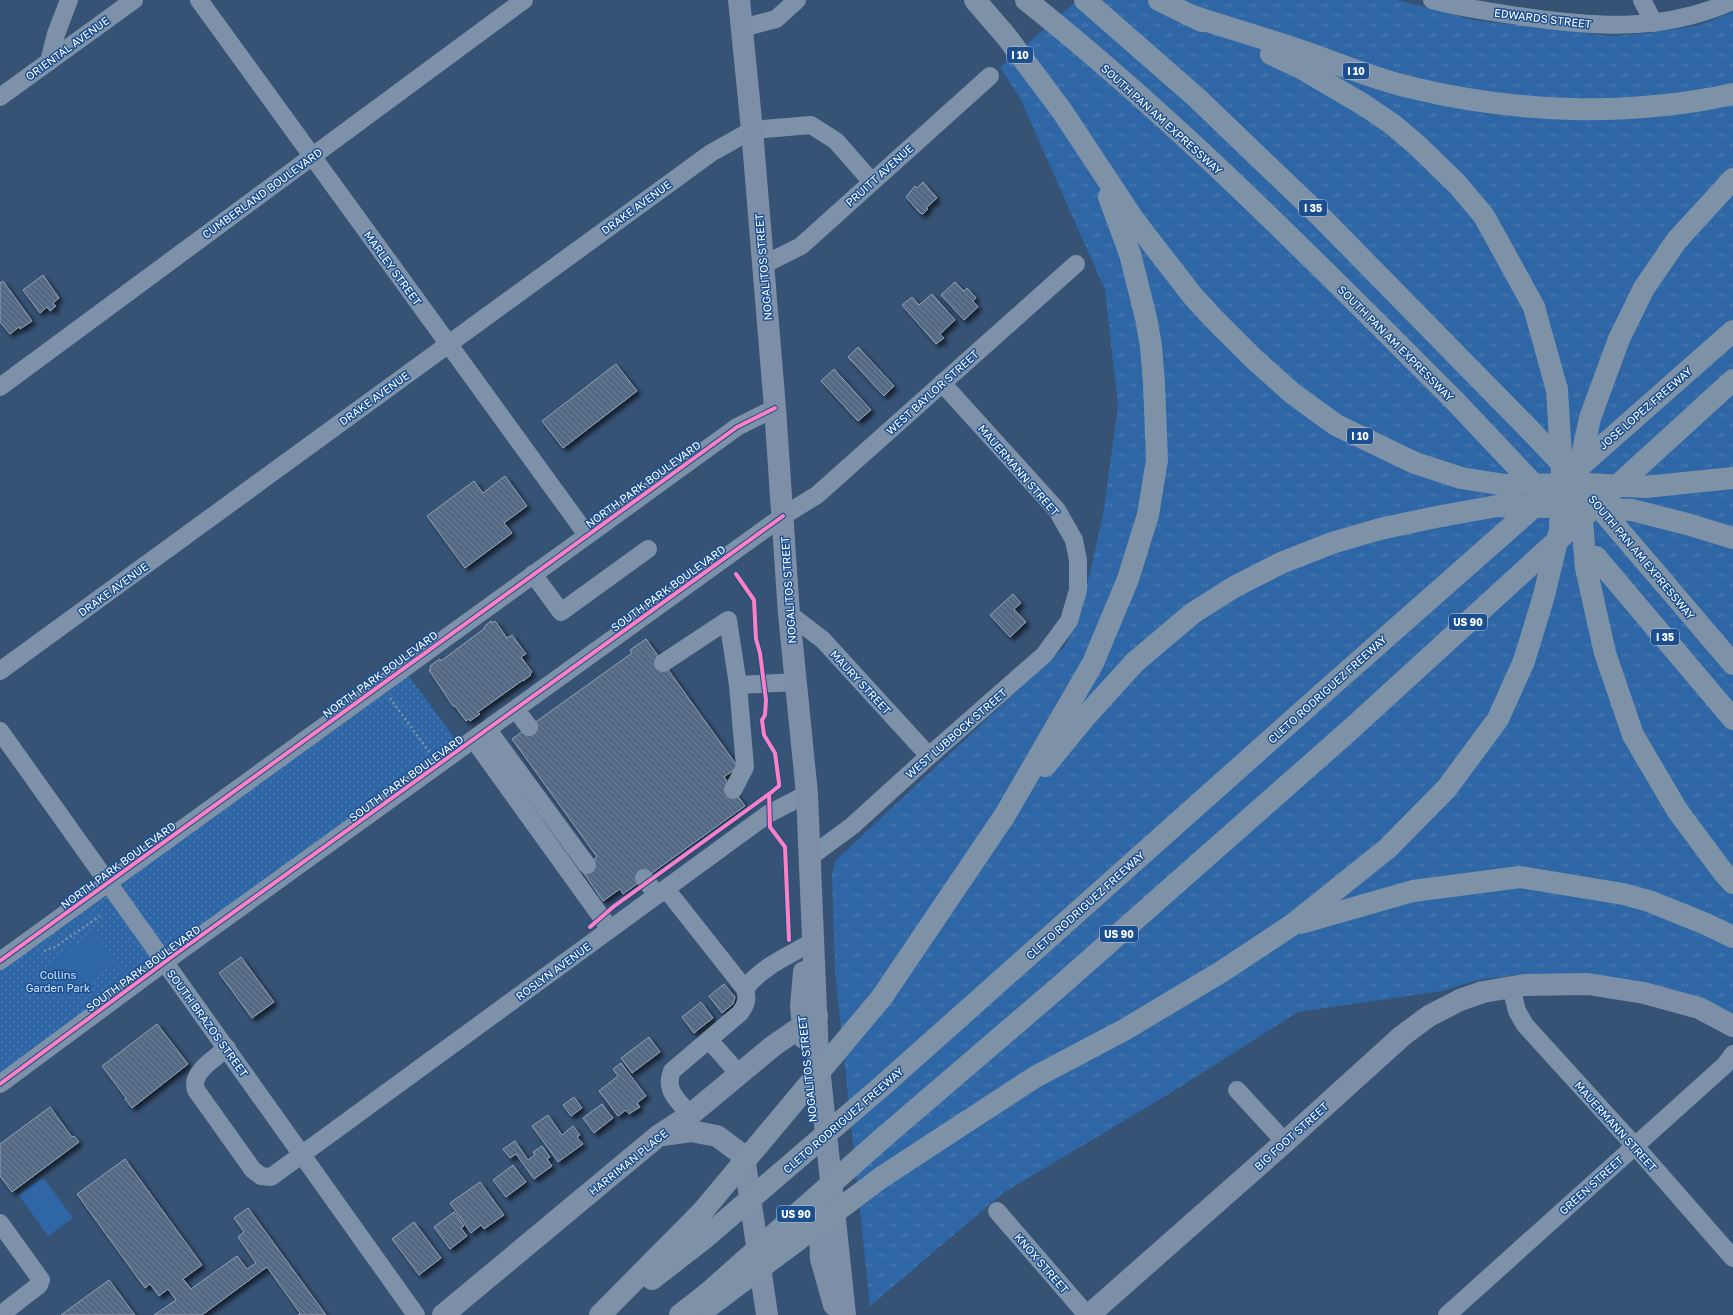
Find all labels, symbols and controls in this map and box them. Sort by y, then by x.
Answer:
street label: EDWARDS STREET [1494,6,1593,30]
street label: ORIENTAL AVENUE [23,13,112,83]
road number: I 10 [1007,47,1033,63]
street label: SOUTH PAN AM EXPRESSWAY [1099,61,1225,177]
road number: I 10 [1343,63,1369,79]
street label: PRUITT AVENUE [843,141,916,209]
street label: CUMBERLAND BOULEVARD [200,145,325,241]
street label: DRAKE AVENUE [599,177,674,237]
road number: I 35 [1299,200,1327,216]
street label: NOGALITOS STREET [752,213,774,321]
street label: MARLEY STREET [362,228,424,308]
street label: SOUTH PAN AM EXPRESSWAY [1336,283,1456,403]
street label: WEST BAYLOR STREET [883,347,981,437]
street label: JOSE LOPEZ FREEWAY [1596,364,1694,452]
street label: DRAKE AVENUE [337,368,412,428]
street label: MAUERMANN STREET [976,422,1062,518]
road number: I 10 [1347,428,1373,444]
street label: NORTH PARK BOULEVARD [583,438,703,530]
street label: SOUTH PAN AM EXPRESSWAY [1586,492,1698,622]
street label: NOGALITOS STREET [778,536,798,644]
street label: SOUTH PARK BOULEVARD [608,542,728,634]
street label: DRAKE AVENUE [76,559,151,619]
road number: US 90 [1449,614,1487,630]
street label: NORTH PARK BOULEVARD [320,628,440,720]
road number: I 35 [1651,629,1679,645]
street label: CLETO RODRIGUEZ FREEWAY [1265,632,1389,746]
street label: MAURY STREET [828,647,894,717]
street label: WEST LUBBOCK STREET [903,685,1009,781]
street label: SOUTH PARK BOULEVARD [346,732,466,824]
street label: NORTH PARK BOULEVARD [58,819,178,911]
street label: CLETO RODRIGUEZ FREEWAY [1023,848,1147,962]
street label: SOUTH PARK BOULEVARD [83,922,203,1014]
road number: US 90 [1100,926,1138,942]
street label: ROSLYN AVENUE [513,939,593,1003]
street label: SOUTH BRAZOS STREET [165,967,251,1079]
park label: Collins Garden Park [26,968,90,994]
street label: NOGALITOS STREET [795,1015,819,1123]
street label: CLETO RODRIGUEZ FREEWAY [780,1064,906,1176]
street label: MAUERMANN STREET [1572,1078,1660,1174]
street label: BIG FOOT STREET [1251,1099,1331,1173]
street label: HARRIMAN PLACE [586,1126,670,1198]
street label: GREEN STREET [1556,1153,1626,1217]
road number: US 90 [777,1206,815,1222]
street label: KNOX STREET [1012,1230,1072,1296]

